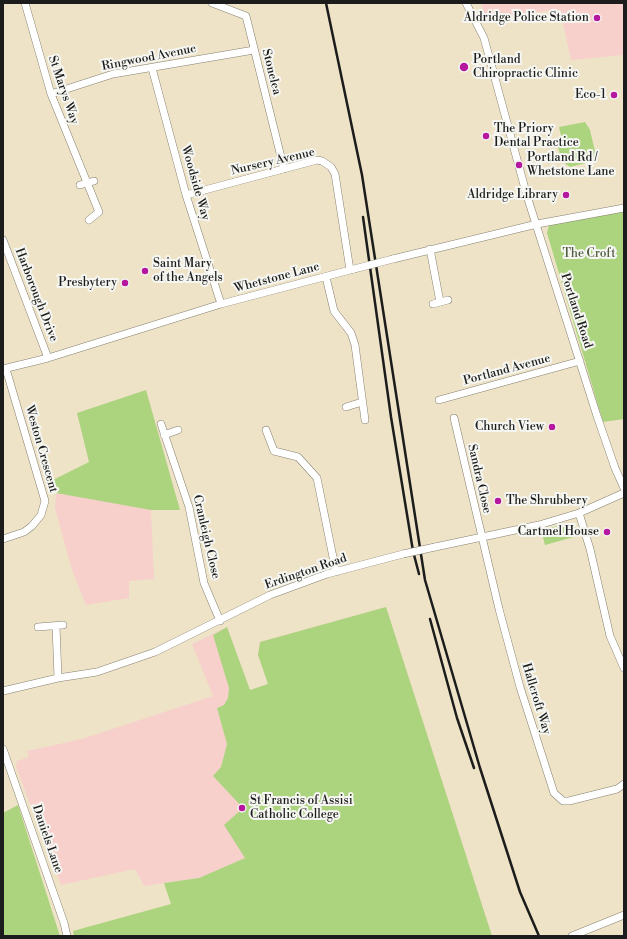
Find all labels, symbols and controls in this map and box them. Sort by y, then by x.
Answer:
place label: Aldridge Police Station [464,11,589,25]
marker: Aldridge Police Station [592,13,602,23]
street label: Ringwood Avenue [100,42,198,74]
street label: Stonelea [258,48,284,96]
place label: Portland Chiropractic Clinic [473,53,578,81]
street label: St Marys Way [45,54,81,126]
marker: Portland Chiropractic Clinic [458,61,470,73]
place label: Eco-1 [575,88,606,102]
marker: Eco-1 [609,90,619,100]
place label: The Priory Dental Practice [494,122,579,150]
marker: The Priory Dental Practice [481,131,491,141]
street label: Woodside Way [177,144,213,222]
street label: Nursery Avenue [230,145,316,179]
place label: Portland Rd / Whetstone Lane [527,151,614,179]
marker: Portland Rd / Whetstone Lane [514,160,524,170]
place label: Aldridge Library [467,188,558,202]
marker: Aldridge Library [561,190,571,200]
street label: Harborough Drive [11,246,61,344]
park label: The Croft [563,247,615,261]
place label: Saint Mary of the Angels [153,257,223,285]
street label: Whetstone Lane [233,260,321,296]
marker: Saint Mary of the Angels [140,266,150,276]
street label: Portland Road [557,272,595,350]
place label: Presbytery [58,276,117,290]
marker: Presbytery [120,278,130,288]
street label: Portland Avenue [462,351,552,389]
street label: Weston Crescent [22,404,60,494]
place label: Church View [475,420,544,434]
marker: Church View [547,422,557,432]
street label: Sandra Close [464,443,494,515]
street label: Cranleigh Close [189,494,223,580]
place label: The Shrubbery [506,494,587,508]
marker: The Shrubbery [493,496,503,506]
place label: Cartmel House [518,525,599,539]
marker: Cartmel House [602,527,612,537]
street label: Erdington Road [263,551,349,593]
street label: Hallcroft Way [518,662,554,736]
place label: St Francis of Assisi Catholic College [250,794,353,822]
street label: Daniels Lane [29,803,65,875]
marker: St Francis of Assisi Catholic College [237,803,247,813]

